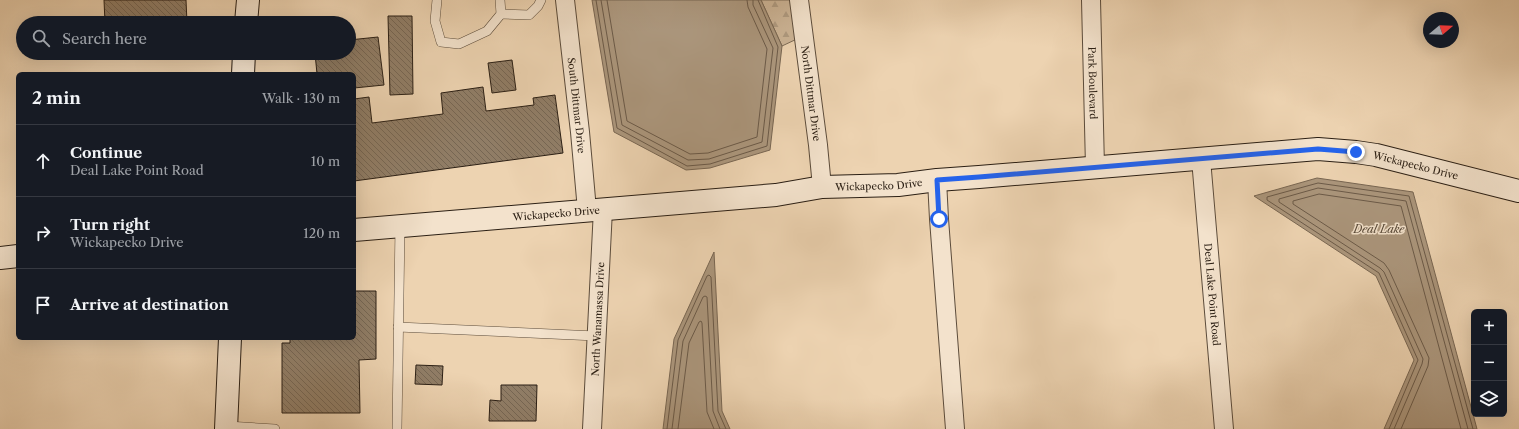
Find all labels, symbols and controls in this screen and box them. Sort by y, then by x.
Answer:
north arrow [1423,12,1459,48]
search box [16,16,356,60]
icon: search [30,27,52,49]
text: Search here [62,29,147,48]
street label: North Dittmar Drive [799,45,824,142]
street label: Park Boulevard [1086,47,1100,119]
street label: South Dittmar Drive [565,57,588,154]
text: 2 min [32,88,81,108]
text: Walk · 130 m [262,90,340,106]
text: Continue [70,143,142,162]
route end [1347,143,1365,161]
street label: Wickapecko Drive [1371,148,1460,182]
icon: ahead [32,150,54,172]
text: 10 m [311,153,340,169]
text: Deal Lake Point Road [70,162,204,178]
street label: Wickapecko Drive [834,175,924,193]
street label: Wickapecko Drive [511,203,601,223]
route start [930,210,948,228]
text: Turn right [70,215,150,234]
icon: right [32,222,54,244]
water label: Deal Lake [1353,222,1405,236]
text: 120 m [303,225,340,241]
text: Wickapecko Drive [70,234,183,250]
street label: Deal Lake Point Road [1202,243,1223,346]
street label: North Wanamassa Drive [588,261,607,377]
icon: arrive [32,294,54,316]
text: Arrive at destination [70,295,229,314]
map controls [1471,309,1507,417]
button: + [1471,309,1507,345]
button: − [1471,345,1507,381]
button: layers [1471,381,1507,417]

